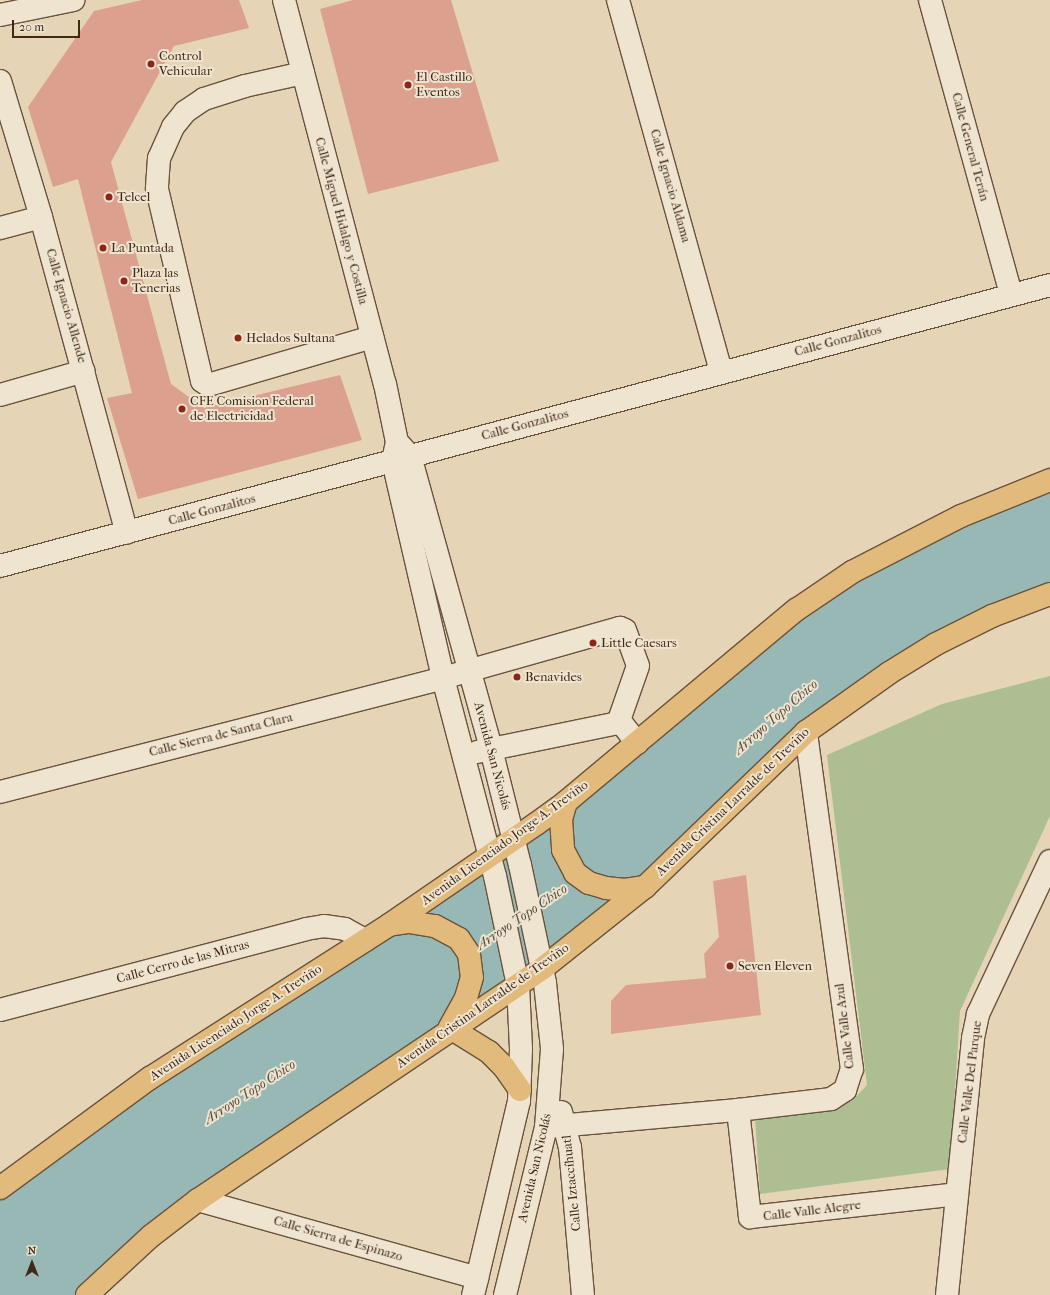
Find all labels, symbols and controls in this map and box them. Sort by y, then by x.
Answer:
scale bar [14,12,82,38]
text: 20 m [19,20,44,34]
place label: Control Vehicular [159,49,212,80]
marker: Control Vehicular [146,59,156,69]
place label: El Castillo Eventos [416,70,472,101]
marker: El Castillo Eventos [403,80,413,90]
street label: Calle General Terán [948,91,992,203]
street label: Calle Ignacio Aldama [646,127,694,245]
street label: Calle Miguel Hidalgo y Costilla [311,136,371,306]
place label: Telcel [117,189,150,205]
marker: Telcel [104,192,114,202]
place label: La Puntada [111,240,174,256]
marker: La Puntada [98,243,108,253]
street label: Calle Ignacio Allende [42,247,90,365]
place label: Plaza las Tenerias [132,266,180,297]
marker: Plaza las Tenerias [119,276,129,286]
street label: Calle Gonzalitos [793,322,883,360]
place label: Helados Sultana [246,330,335,346]
marker: Helados Sultana [233,333,243,343]
place label: CFE Comision Federal de Electricidad [190,394,314,425]
marker: CFE Comision Federal de Electricidad [177,404,187,414]
street label: Calle Gonzalitos [480,406,570,444]
street label: Calle Gonzalitos [167,491,257,529]
place label: Little Caesars [601,635,677,651]
marker: Little Caesars [588,638,598,648]
place label: Benavides [525,669,582,685]
marker: Benavides [512,672,522,682]
water label: Arroyo Topo Chico [731,676,821,758]
street label: Avenida San Nicolás [470,700,514,812]
street label: Calle Sierra de Santa Clara [148,710,294,760]
street label: Avenida Cristina Larralde de Treviño [653,725,813,879]
street label: Avenida Licenciado Jorge A. Treviño [419,777,591,909]
water label: Arroyo Topo Chico [473,880,571,954]
street label: Calle Cerro de las Mitras [115,937,251,987]
street label: Avenida Cristina Larralde de Treviño [394,940,572,1072]
place label: Seven Eleven [738,958,812,974]
street label: Avenida Licenciado Jorge A. Treviño [147,961,325,1085]
marker: Seven Eleven [725,961,735,971]
street label: Calle Valle Azul [832,982,858,1070]
street label: Calle Valle Del Parque [955,1020,985,1144]
water label: Arroyo Topo Chico [201,1056,299,1128]
street label: Avenida San Nicolás [515,1112,555,1224]
street label: Calle Iztaccíhuatl [559,1134,585,1232]
street label: Calle Valle Alegre [762,1197,862,1225]
street label: Calle Sierra de Espinazo [272,1213,404,1265]
north arrow [12,1243,52,1283]
text: N [28,1244,36,1257]

